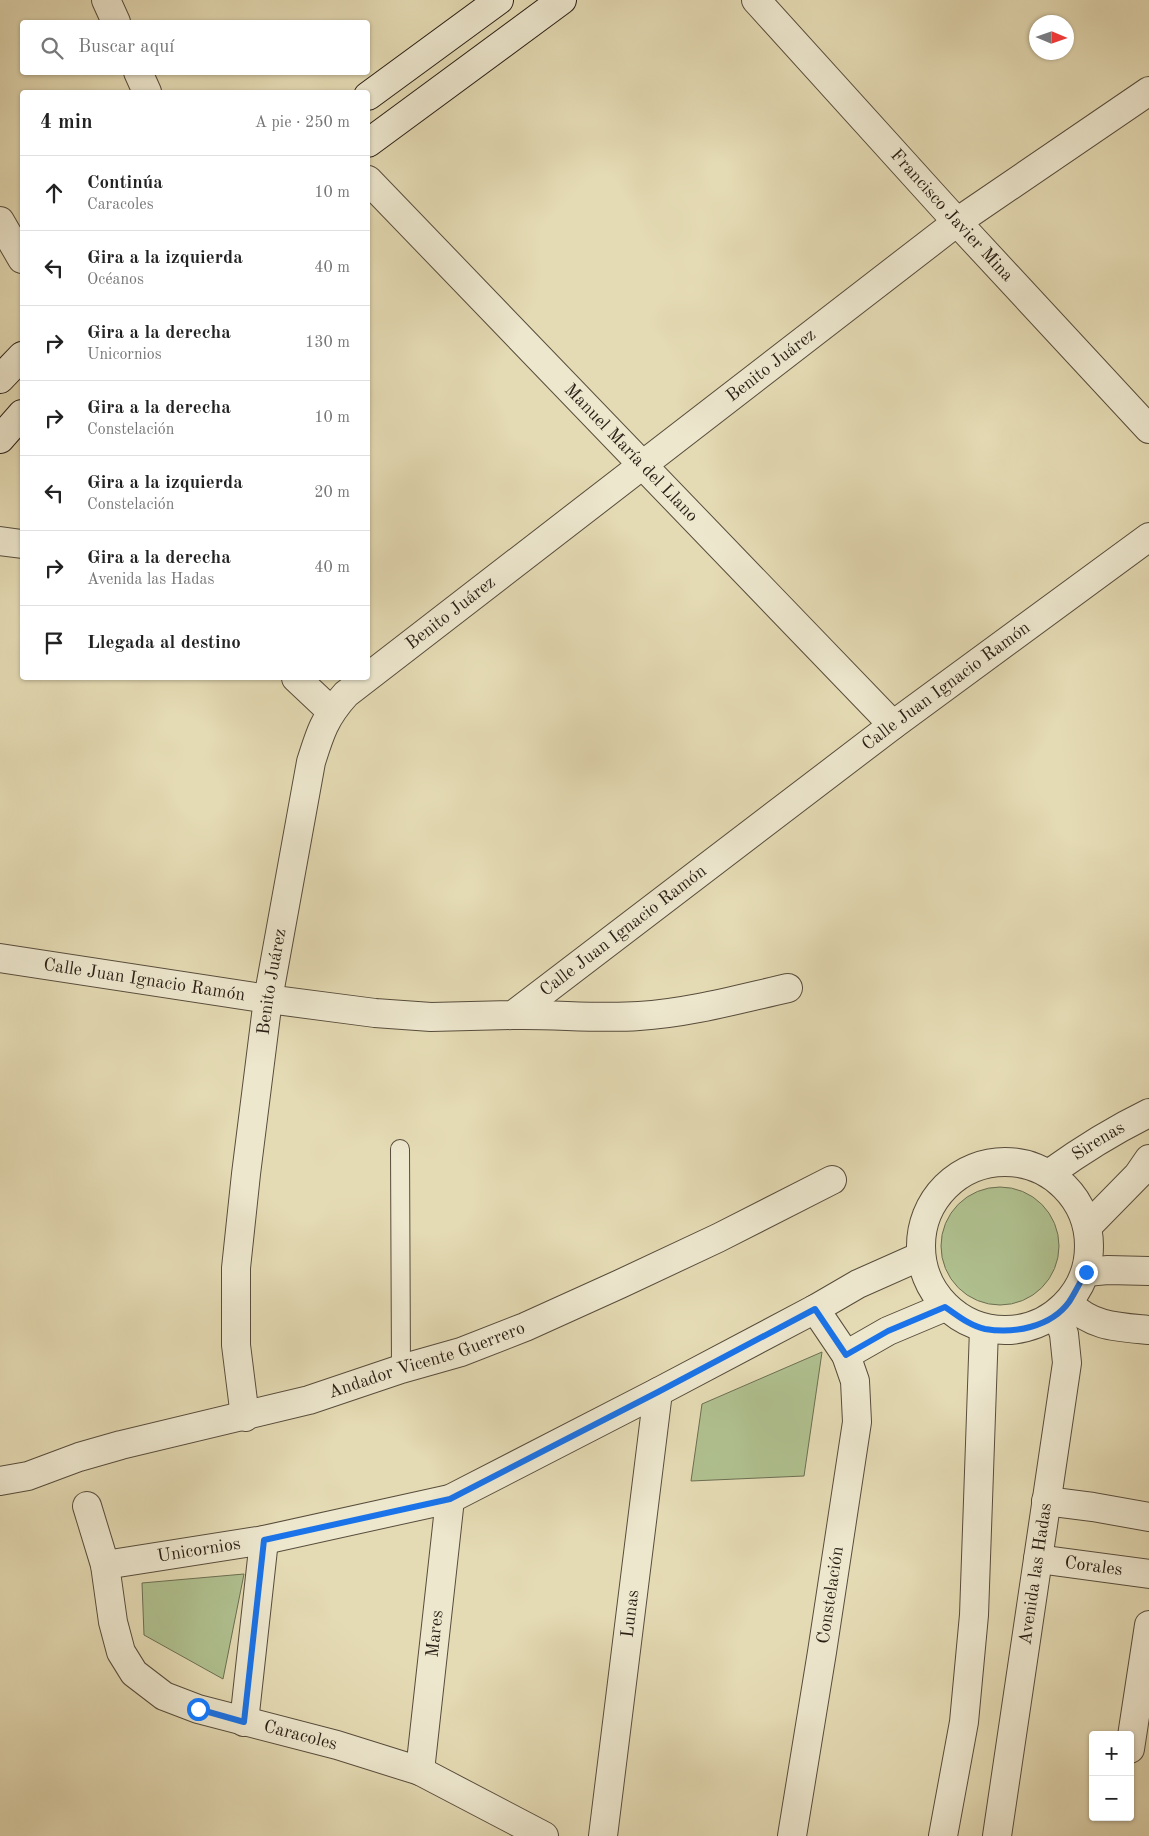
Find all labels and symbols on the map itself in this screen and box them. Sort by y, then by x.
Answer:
north arrow [1029,15,1074,60]
street label: Francisco Javier Mina [887,146,1017,285]
street label: Benito Juárez [723,326,819,405]
street label: Manuel María del Llano [561,380,701,525]
street label: Benito Juárez [403,573,499,653]
street label: Calle Juan Ignacio Ramón [859,618,1034,754]
street label: Calle Juan Ignacio Ramón [537,862,710,1000]
street label: Benito Juárez [255,927,290,1036]
street label: Calle Juan Ignacio Ramón [42,956,247,1004]
street label: Sirenas [1069,1118,1128,1164]
route end [1075,1261,1098,1284]
street label: Andador Vicente Guerrero [326,1319,528,1402]
street label: Avenida las Hadas [1016,1501,1055,1646]
street label: Unicornios [156,1535,242,1566]
street label: Constelación [814,1545,847,1645]
street label: Corales [1063,1554,1124,1579]
street label: Lunas [619,1589,642,1639]
street label: Mares [424,1609,447,1658]
route start [187,1698,210,1721]
street label: Caracoles [262,1717,339,1754]

